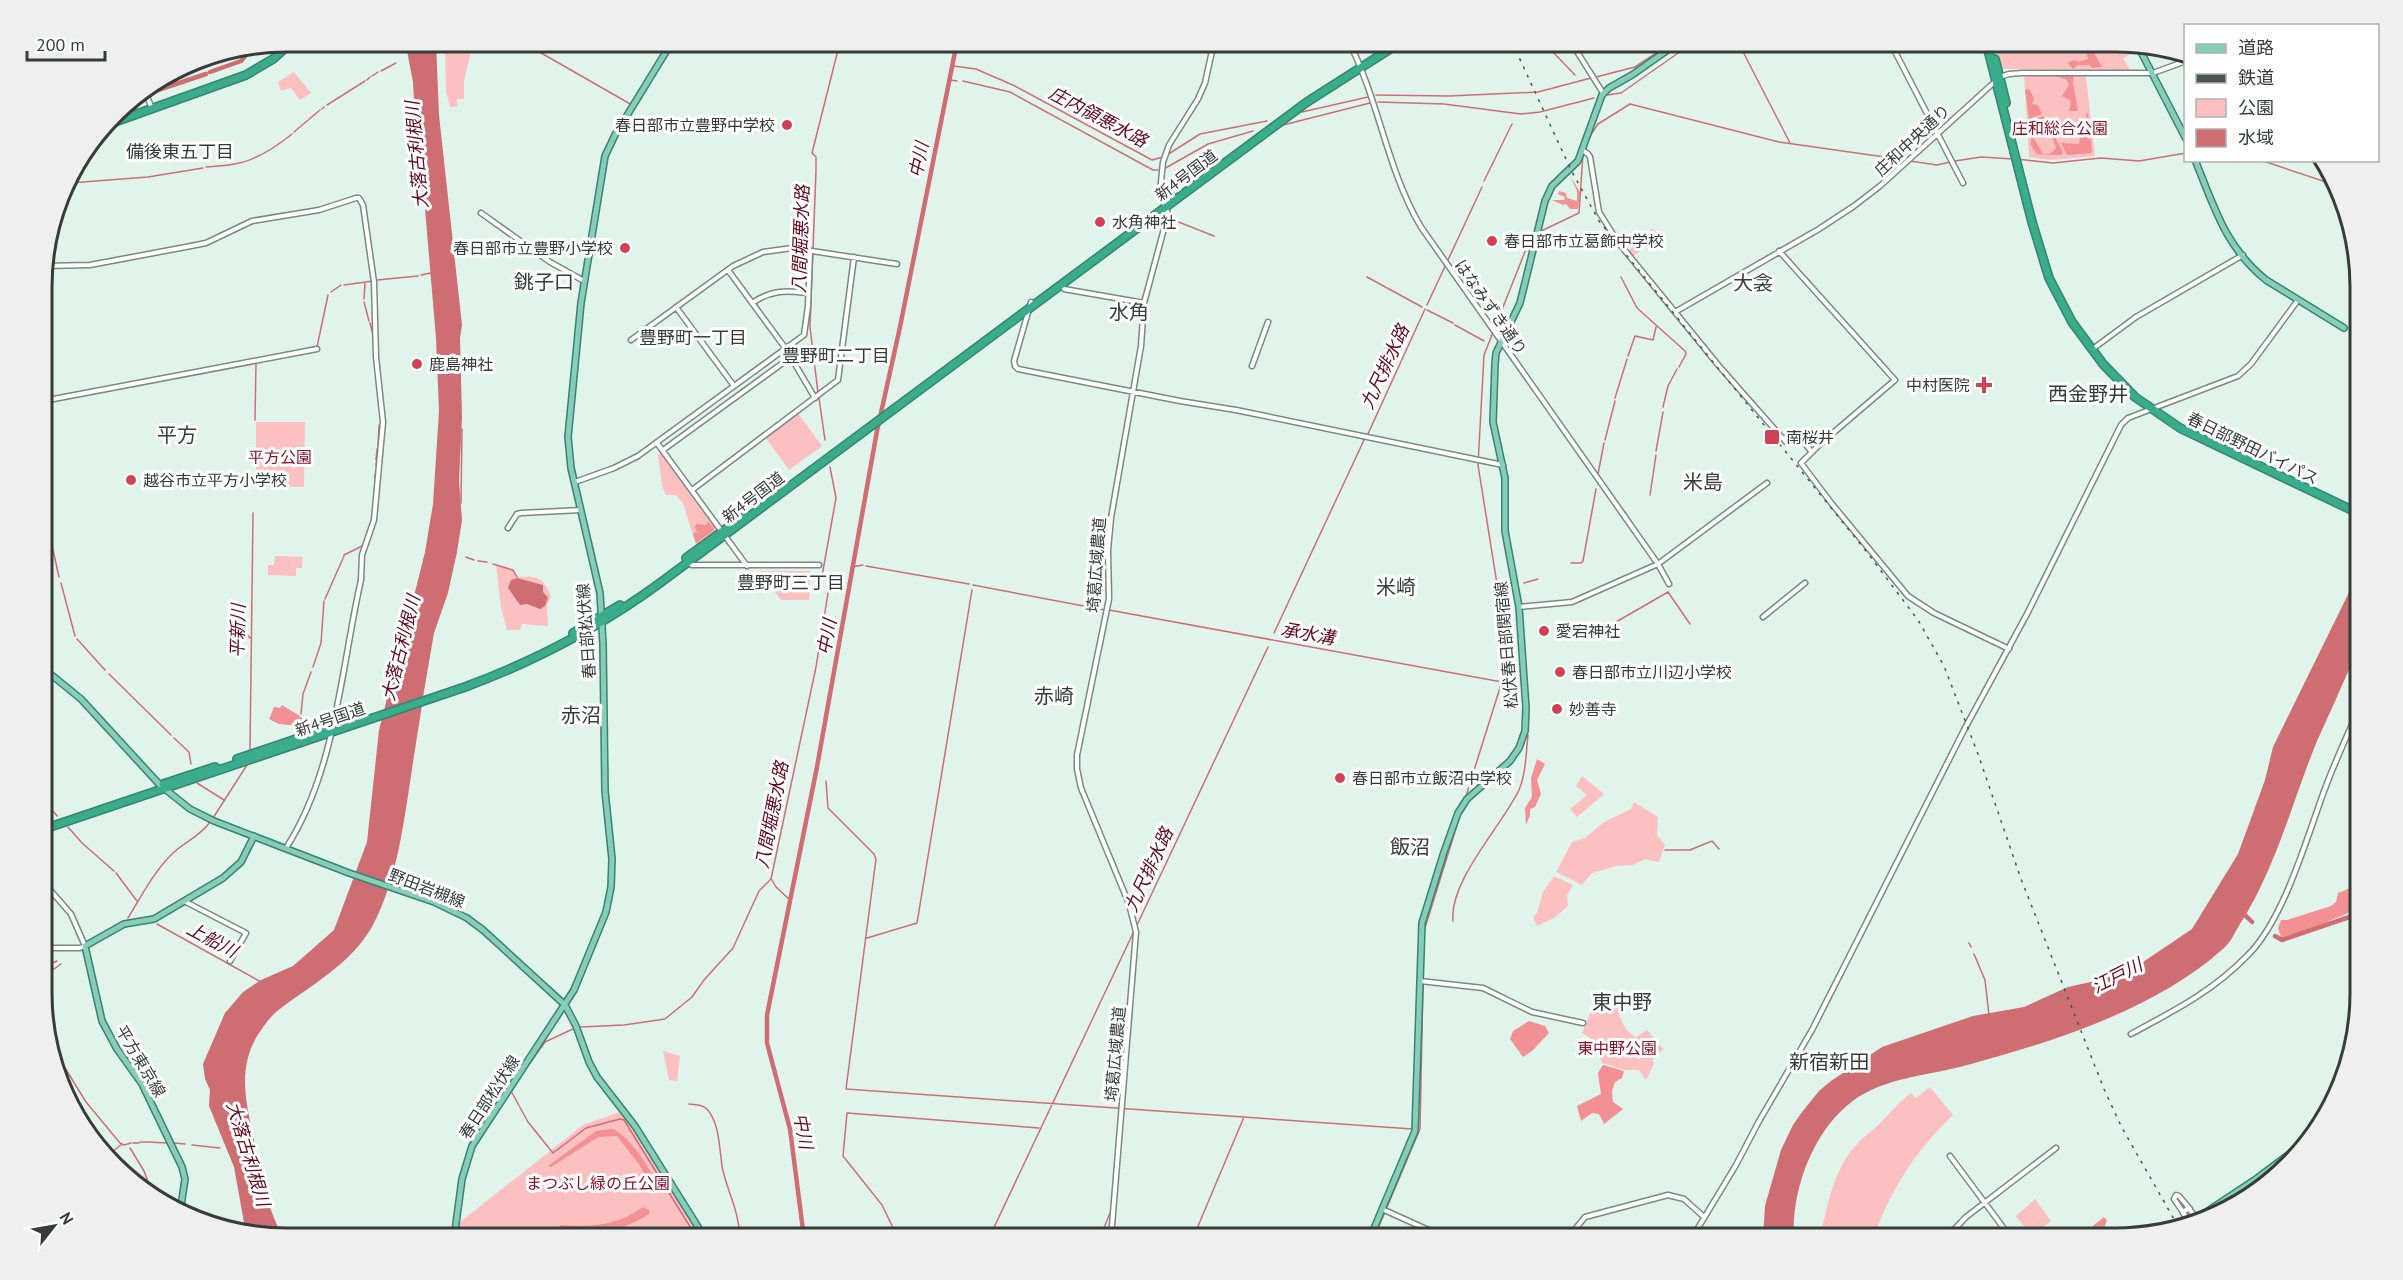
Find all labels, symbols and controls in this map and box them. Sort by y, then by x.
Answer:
scale bar [27,24,105,62]
legend [2184,24,2379,162]
text: 200 m [36,33,85,56]
text: 道路 [2238,36,2274,59]
text: 鉄道 [2238,66,2274,89]
water label: 庄内領悪水路 [1045,81,1153,153]
text: 公園 [2238,96,2274,119]
water label: 大落古利根川 [400,98,433,210]
street label: 庄和中央通り [1870,100,1954,180]
place label: 春日部市立豊野中学校 [615,115,775,135]
marker: 春日部市立豊野中学校 [780,118,794,132]
park label: 庄和総合公園 [2012,118,2108,138]
text: 水域 [2238,126,2274,149]
water label: 中川 [904,138,934,180]
district label: 備後東五丁目 [126,140,234,163]
street label: 新4号国道 [1151,145,1221,205]
water label: 八間堀悪水路 [787,183,814,293]
place label: 水角神社 [1112,212,1176,232]
marker: 水角神社 [1093,215,1107,229]
place label: 春日部市立葛飾中学校 [1504,231,1664,251]
marker: 春日部市立葛飾中学校 [1485,234,1499,248]
place label: 春日部市立豊野小学校 [453,238,613,258]
marker: 春日部市立豊野小学校 [618,241,632,255]
street label: はなみずき通り [1451,255,1531,359]
district label: 銚子口 [514,269,574,295]
district label: 大衾 [1733,270,1773,296]
district label: 水角 [1109,299,1149,325]
water label: 九尺排水路 [1355,319,1415,412]
district label: 豊野町一丁目 [639,326,747,349]
district label: 豊野町二丁目 [782,344,890,367]
place label: 鹿島神社 [429,354,493,374]
marker: 鹿島神社 [410,357,424,371]
place label: 中村医院 [1906,375,1970,395]
marker: 中村医院 [1975,376,1993,394]
district label: 西金野井 [2048,381,2128,407]
street label: 春日部野田バイパス [2184,408,2322,488]
district label: 平方 [157,422,197,448]
place label: 南桜井 [1786,427,1834,447]
marker: 南桜井 [1763,428,1781,446]
park label: 平方公園 [248,447,312,467]
street label: 新4号国道 [718,467,788,527]
district label: 米島 [1683,469,1723,495]
place label: 越谷市立平方小学校 [143,470,287,490]
marker: 越谷市立平方小学校 [124,473,138,487]
street label: 埼葛広域農道 [1083,516,1109,614]
district label: 豊野町三丁目 [737,571,845,594]
district label: 米崎 [1376,574,1416,600]
street label: 松伏春日部関宿線 [1490,580,1522,710]
street label: 春日部松伏線 [573,582,599,680]
water label: 大落古利根川 [376,591,425,703]
water label: 平新川 [226,602,250,658]
water label: 中川 [812,615,841,657]
water label: 承水溝 [1280,617,1340,650]
place label: 愛宕神社 [1556,621,1620,641]
marker: 愛宕神社 [1537,624,1551,638]
place label: 春日部市立川辺小学校 [1572,662,1732,682]
marker: 春日部市立川辺小学校 [1553,665,1567,679]
district label: 赤崎 [1034,683,1074,709]
street label: 新4号国道 [292,698,368,740]
place label: 妙善寺 [1569,699,1617,719]
district label: 赤沼 [561,702,601,728]
marker: 妙善寺 [1550,702,1564,716]
water label: 八間堀悪水路 [750,758,793,870]
place label: 春日部市立飯沼中学校 [1352,768,1512,788]
marker: 春日部市立飯沼中学校 [1333,771,1347,785]
water label: 九尺排水路 [1119,822,1179,915]
district label: 飯沼 [1390,834,1430,860]
street label: 野田岩槻線 [386,864,468,912]
water label: 上船川 [183,917,243,963]
water label: 江戸川 [2087,952,2148,998]
district label: 東中野 [1592,989,1652,1015]
street label: 埼葛広域農道 [1101,1005,1129,1103]
street label: 平方東京線 [112,1022,170,1100]
park label: 東中野公園 [1577,1038,1657,1058]
district label: 新宿新田 [1789,1049,1869,1075]
street label: 春日部松伏線 [454,1051,524,1143]
water label: 大落古利根川 [222,1099,276,1211]
water label: 中川 [789,1111,819,1153]
park label: まつぶし緑の丘公園 [526,1173,670,1193]
north arrow [24,1196,84,1256]
text: N [56,1209,78,1228]

